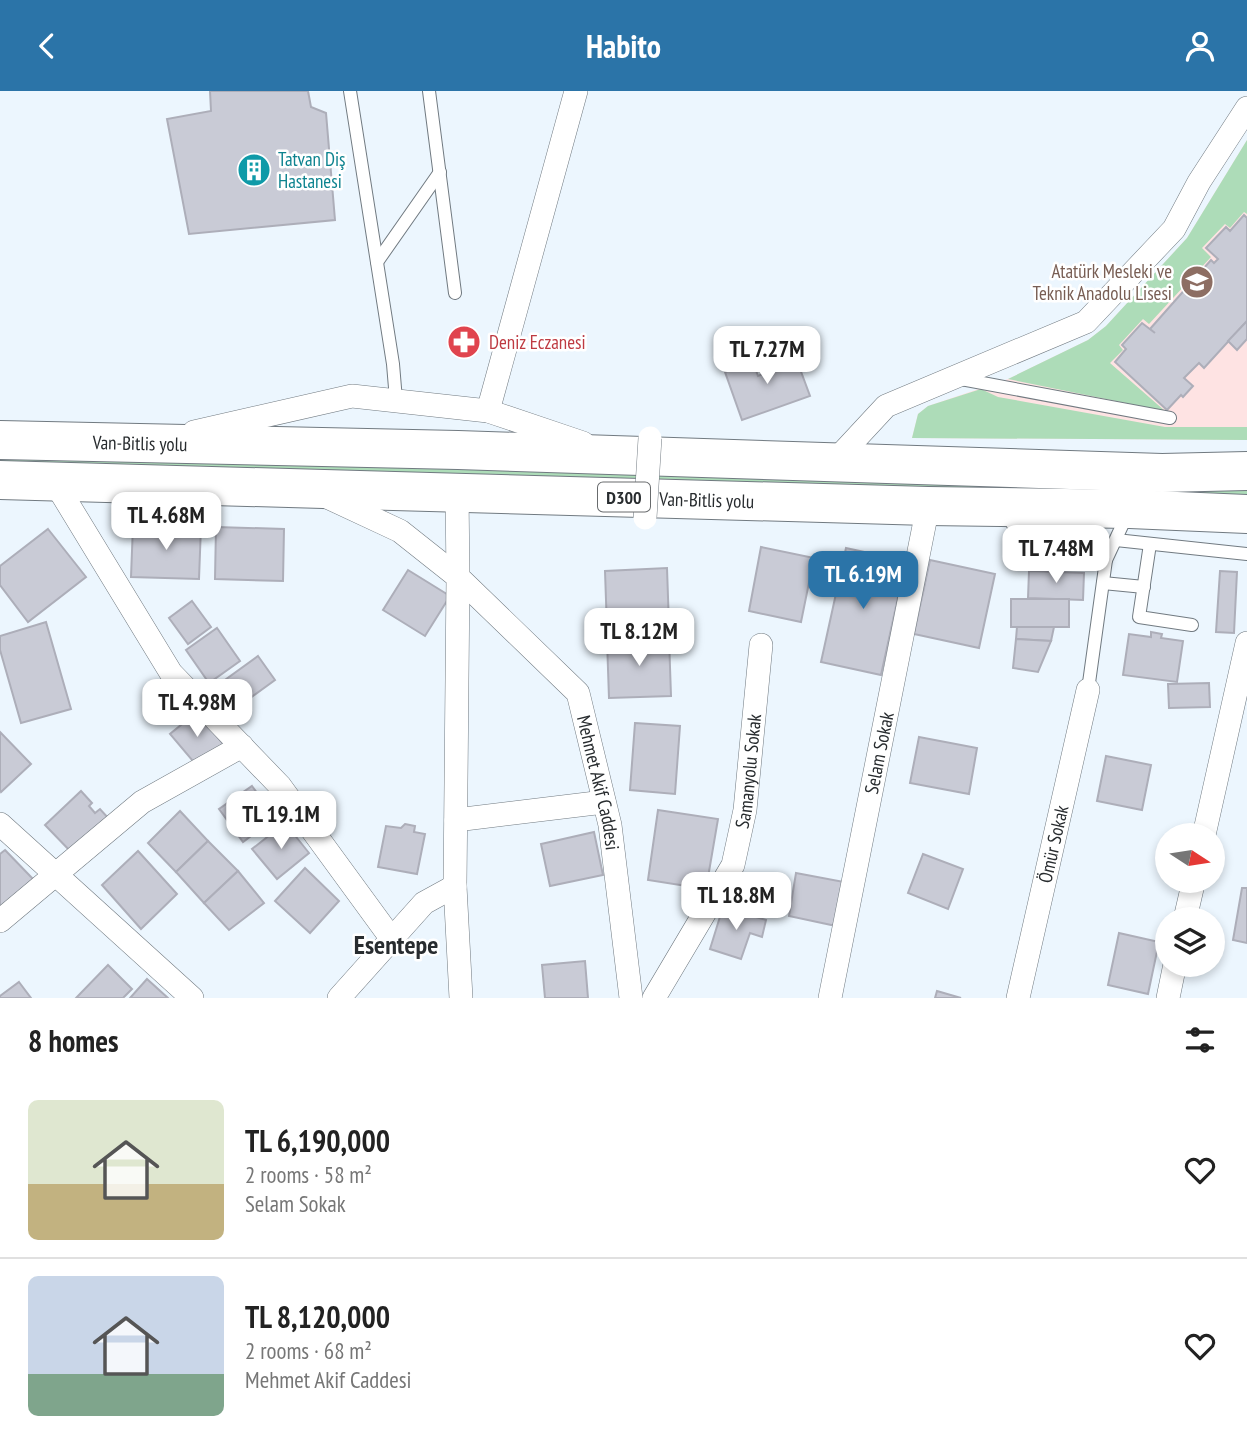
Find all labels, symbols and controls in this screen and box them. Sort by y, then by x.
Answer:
text: Habito [586,25,661,67]
icon: back [28,27,66,65]
icon: person [1181,27,1219,65]
place label: Tatvan Diş Hastanesi [278,147,345,193]
building icon: Tatvan Diş Hastanesi [235,151,273,189]
place label: Atatürk Mesleki ve Teknik Anadolu Lisesi [1032,259,1172,305]
school or university icon: Atatürk Mesleki ve Teknik Anadolu Lisesi [1178,263,1216,301]
pharmacy icon: Deniz Eczanesi [445,323,483,361]
pin: TL 7.27M [695,327,839,386]
place label: Deniz Eczanesi [489,330,586,354]
text: TL 7.27M [729,334,805,363]
street label: Van-Bitlis yolu [91,430,188,456]
road number: D300 [598,483,650,511]
street label: Van-Bitlis yolu [658,486,754,513]
pin: TL 4.68M [94,493,238,552]
text: TL 4.68M [127,500,205,529]
pin: TL 7.48M [984,525,1128,585]
text: TL 7.48M [1018,533,1094,562]
pin: TL 6.19M [791,552,935,611]
text: TL 6.19M [824,559,902,588]
pin: TL 8.12M [567,609,711,668]
text: TL 8.12M [600,616,678,645]
pin: TL 4.98M [125,679,269,739]
text: TL 4.98M [158,687,236,716]
street label: Selam Sokak [859,709,899,796]
street label: Samanyolu Sokak [729,712,766,831]
street label: Mehmet Akif Caddesi [572,713,625,851]
pin: TL 19.1M [209,791,353,851]
text: TL 19.1M [242,799,320,828]
street label: Ömür Sokak [1033,802,1074,885]
north arrow [1155,823,1225,893]
map controls [1155,823,1225,977]
pin: TL 18.8M [664,873,808,932]
text: TL 18.8M [697,880,775,909]
button: layers [1155,907,1225,977]
district label: Esentepe [354,928,438,961]
text: 8 homes [28,1021,119,1060]
icon: filters [1181,1021,1219,1059]
text: TL 6,190,000 [245,1121,390,1160]
icon: home [84,1128,168,1212]
icon: heart [1181,1151,1219,1189]
text: 2 rooms · 58 m² [245,1160,372,1189]
text: Selam Sokak [245,1189,346,1218]
text: TL 8,120,000 [245,1297,390,1336]
icon: home [84,1304,168,1388]
icon: heart [1181,1327,1219,1365]
text: 2 rooms · 68 m² [245,1336,372,1365]
text: Mehmet Akif Caddesi [245,1365,412,1394]

